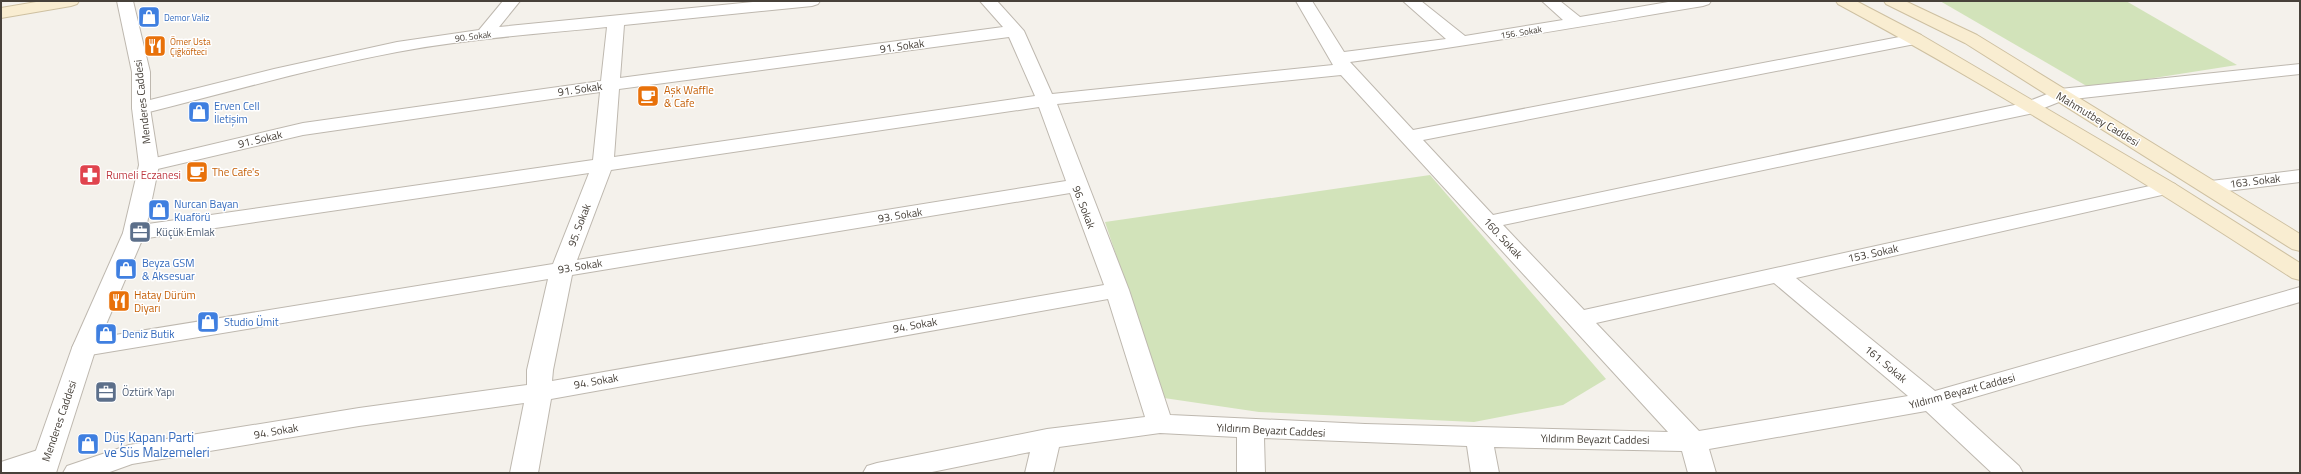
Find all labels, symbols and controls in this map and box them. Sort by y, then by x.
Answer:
shop icon: Demor Valiz [136,4,162,30]
place label: Demor Valiz [164,11,209,24]
street label: 156. Sokak [1499,22,1543,42]
street label: 90. Sokak [454,27,493,45]
restaurant icon: Ömer Usta Çiğköfteci [142,33,168,59]
place label: Ömer Usta Çiğköfteci [170,35,211,58]
street label: 91. Sokak [879,35,926,57]
street label: Menderes Caddesi [130,59,154,145]
street label: 91. Sokak [557,78,604,100]
place label: Aşk Waffle & Cafe [664,82,714,111]
cafe icon: Aşk Waffle & Cafe [635,83,661,109]
street label: Mahmutbey Caddesi [2053,88,2143,150]
place label: Erven Cell İletişim [214,98,259,127]
shop icon: Erven Cell İletişim [186,99,212,125]
street label: 91. Sokak [236,126,284,152]
cafe icon: The Cafe's [184,159,210,185]
pharmacy icon: Rumeli Eczanesi [77,162,103,188]
place label: The Cafe's [212,164,259,180]
place label: Rumeli Eczanesi [106,167,181,183]
street label: 163. Sokak [2229,170,2282,192]
street label: 96. Sokak [1068,183,1100,232]
place label: Nurcan Bayan Kuaförü [174,196,239,225]
shop icon: Nurcan Bayan Kuaförü [146,197,172,223]
street label: 95. Sokak [563,200,595,249]
street label: 93. Sokak [877,203,924,226]
street label: 160. Sokak [1480,214,1527,263]
office icon: Küçük Emlak [127,219,153,245]
place label: Küçük Emlak [156,224,216,240]
street label: 153. Sokak [1846,240,1900,266]
street label: 93. Sokak [557,254,604,277]
place label: Beyza GSM & Aksesuar [142,255,195,284]
shop icon: Beyza GSM & Aksesuar [113,256,139,282]
place label: Hatay Dürüm Diyarı [134,287,196,316]
restaurant icon: Hatay Dürüm Diyarı [106,288,132,314]
shop icon: Studio Ümit [195,309,221,335]
street label: 94. Sokak [891,313,939,337]
place label: Studio Ümit [224,314,279,330]
shop icon: Deniz Butik [93,321,119,347]
place label: Deniz Butik [122,326,175,342]
street label: 161. Sokak [1861,341,1911,387]
street label: 94. Sokak [572,369,620,393]
street label: Yıldırım Beyazıt Caddesi [1907,369,2017,413]
street label: Menderes Caddesi [38,378,80,464]
office icon: Öztürk Yapı [93,379,119,405]
place label: Öztürk Yapı [122,384,174,400]
street label: 94. Sokak [252,419,300,443]
street label: Yıldırım Beyazıt Caddesi [1216,419,1326,441]
place label: Düş Kapanı Parti ve Süs Malzemeleri [104,427,210,462]
street label: Yıldırım Beyazıt Caddesi [1540,430,1650,448]
shop icon: Düş Kapanı Parti ve Süs Malzemeleri [75,431,101,457]

